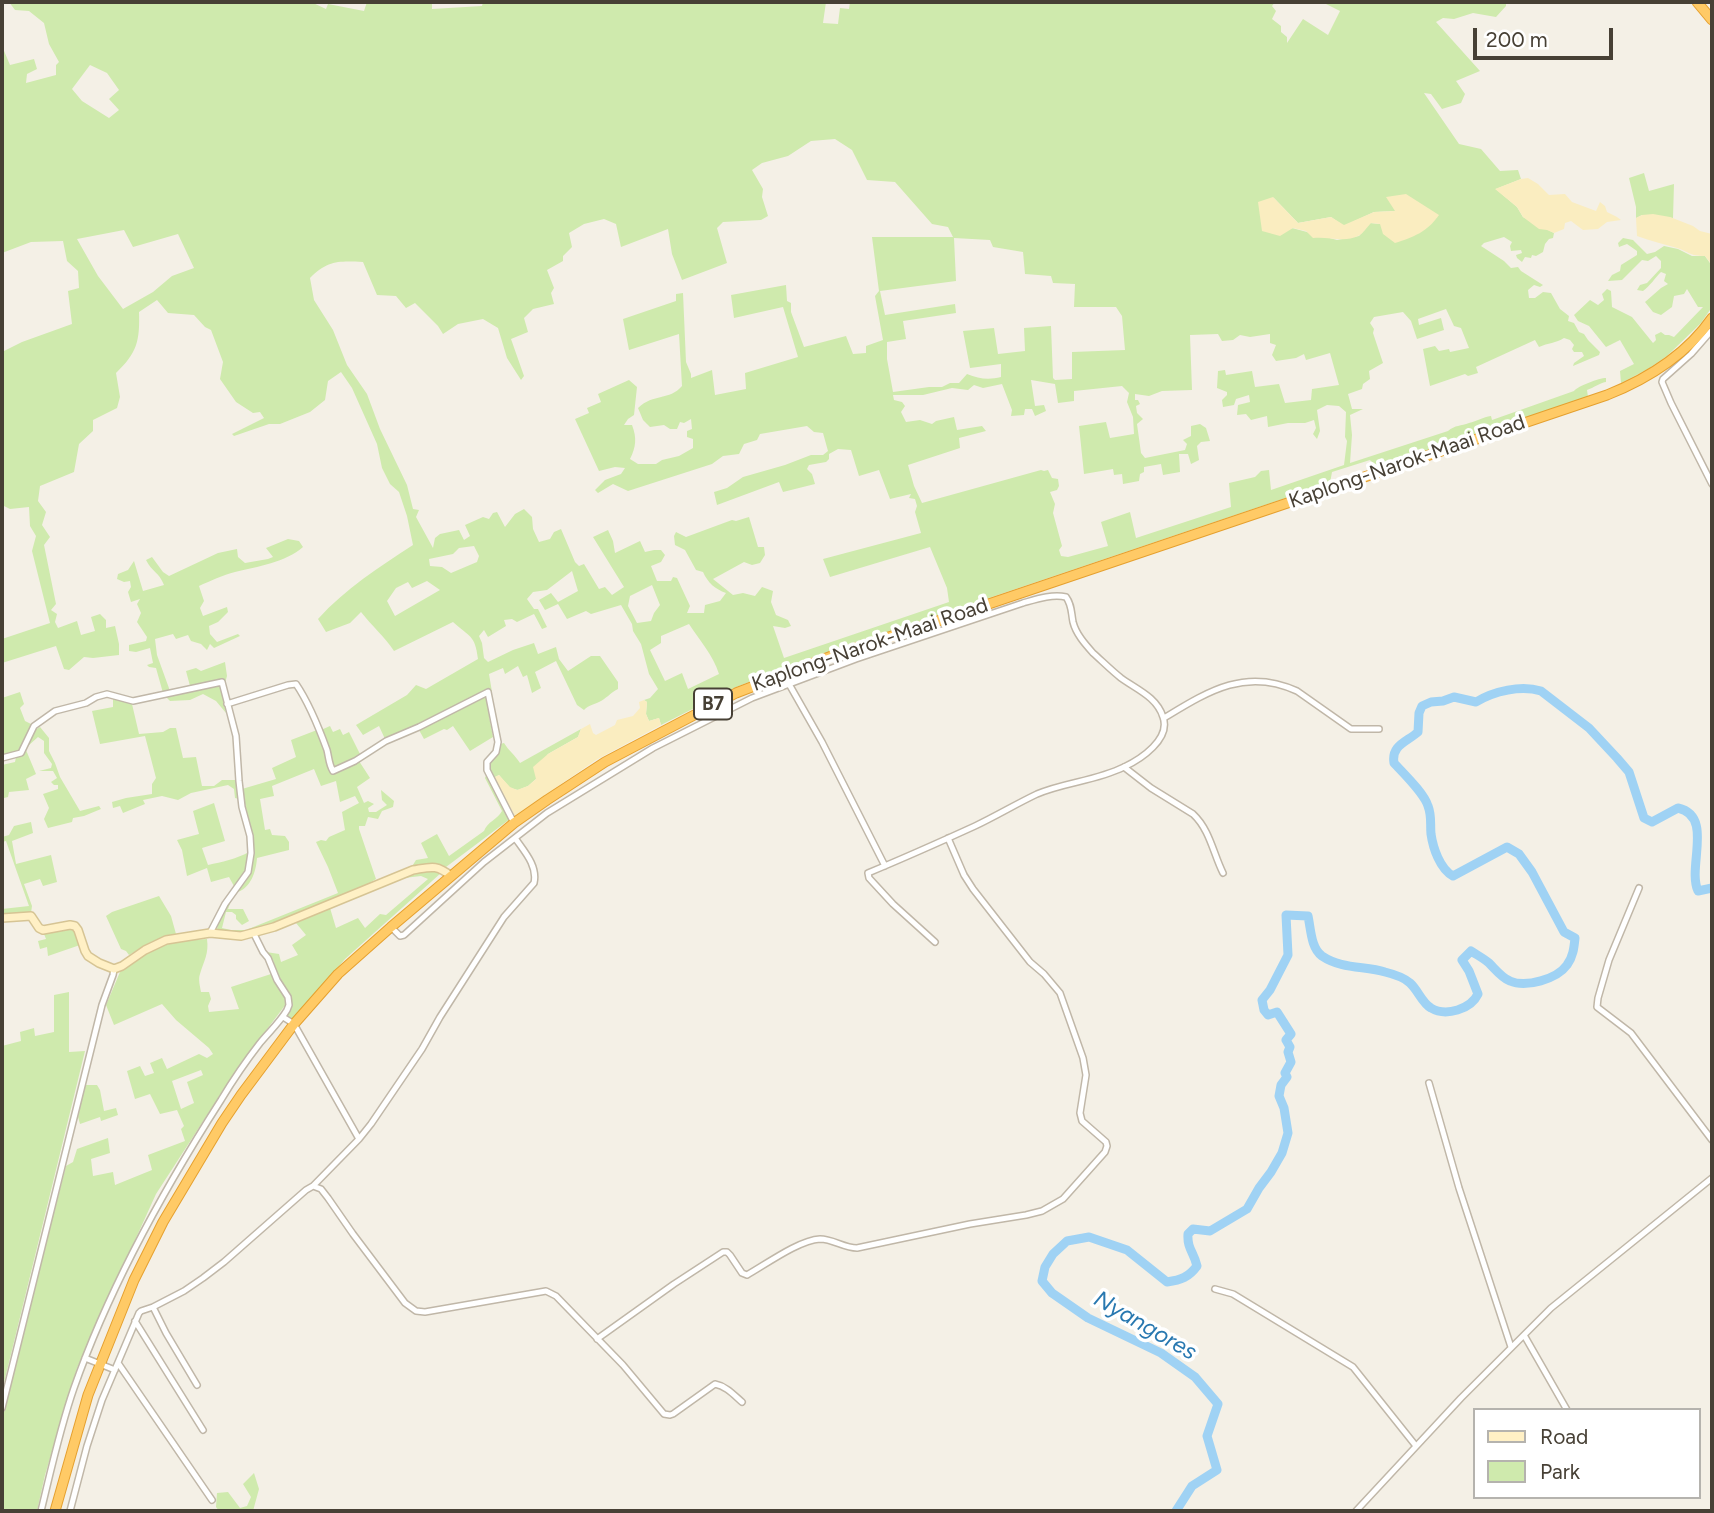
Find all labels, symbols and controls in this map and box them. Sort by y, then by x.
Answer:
scale bar [1476,14,1616,58]
text: 200 m [1486,27,1548,52]
street label: Kaplong-Narok-Maai Road [1286,410,1528,514]
street label: Kaplong-Narok-Maai Road [749,593,991,697]
road number: B7 [694,688,732,720]
water label: Nyangores [1089,1286,1201,1366]
legend [1472,1408,1700,1499]
text: Road [1540,1424,1588,1449]
text: Park [1540,1459,1580,1484]

